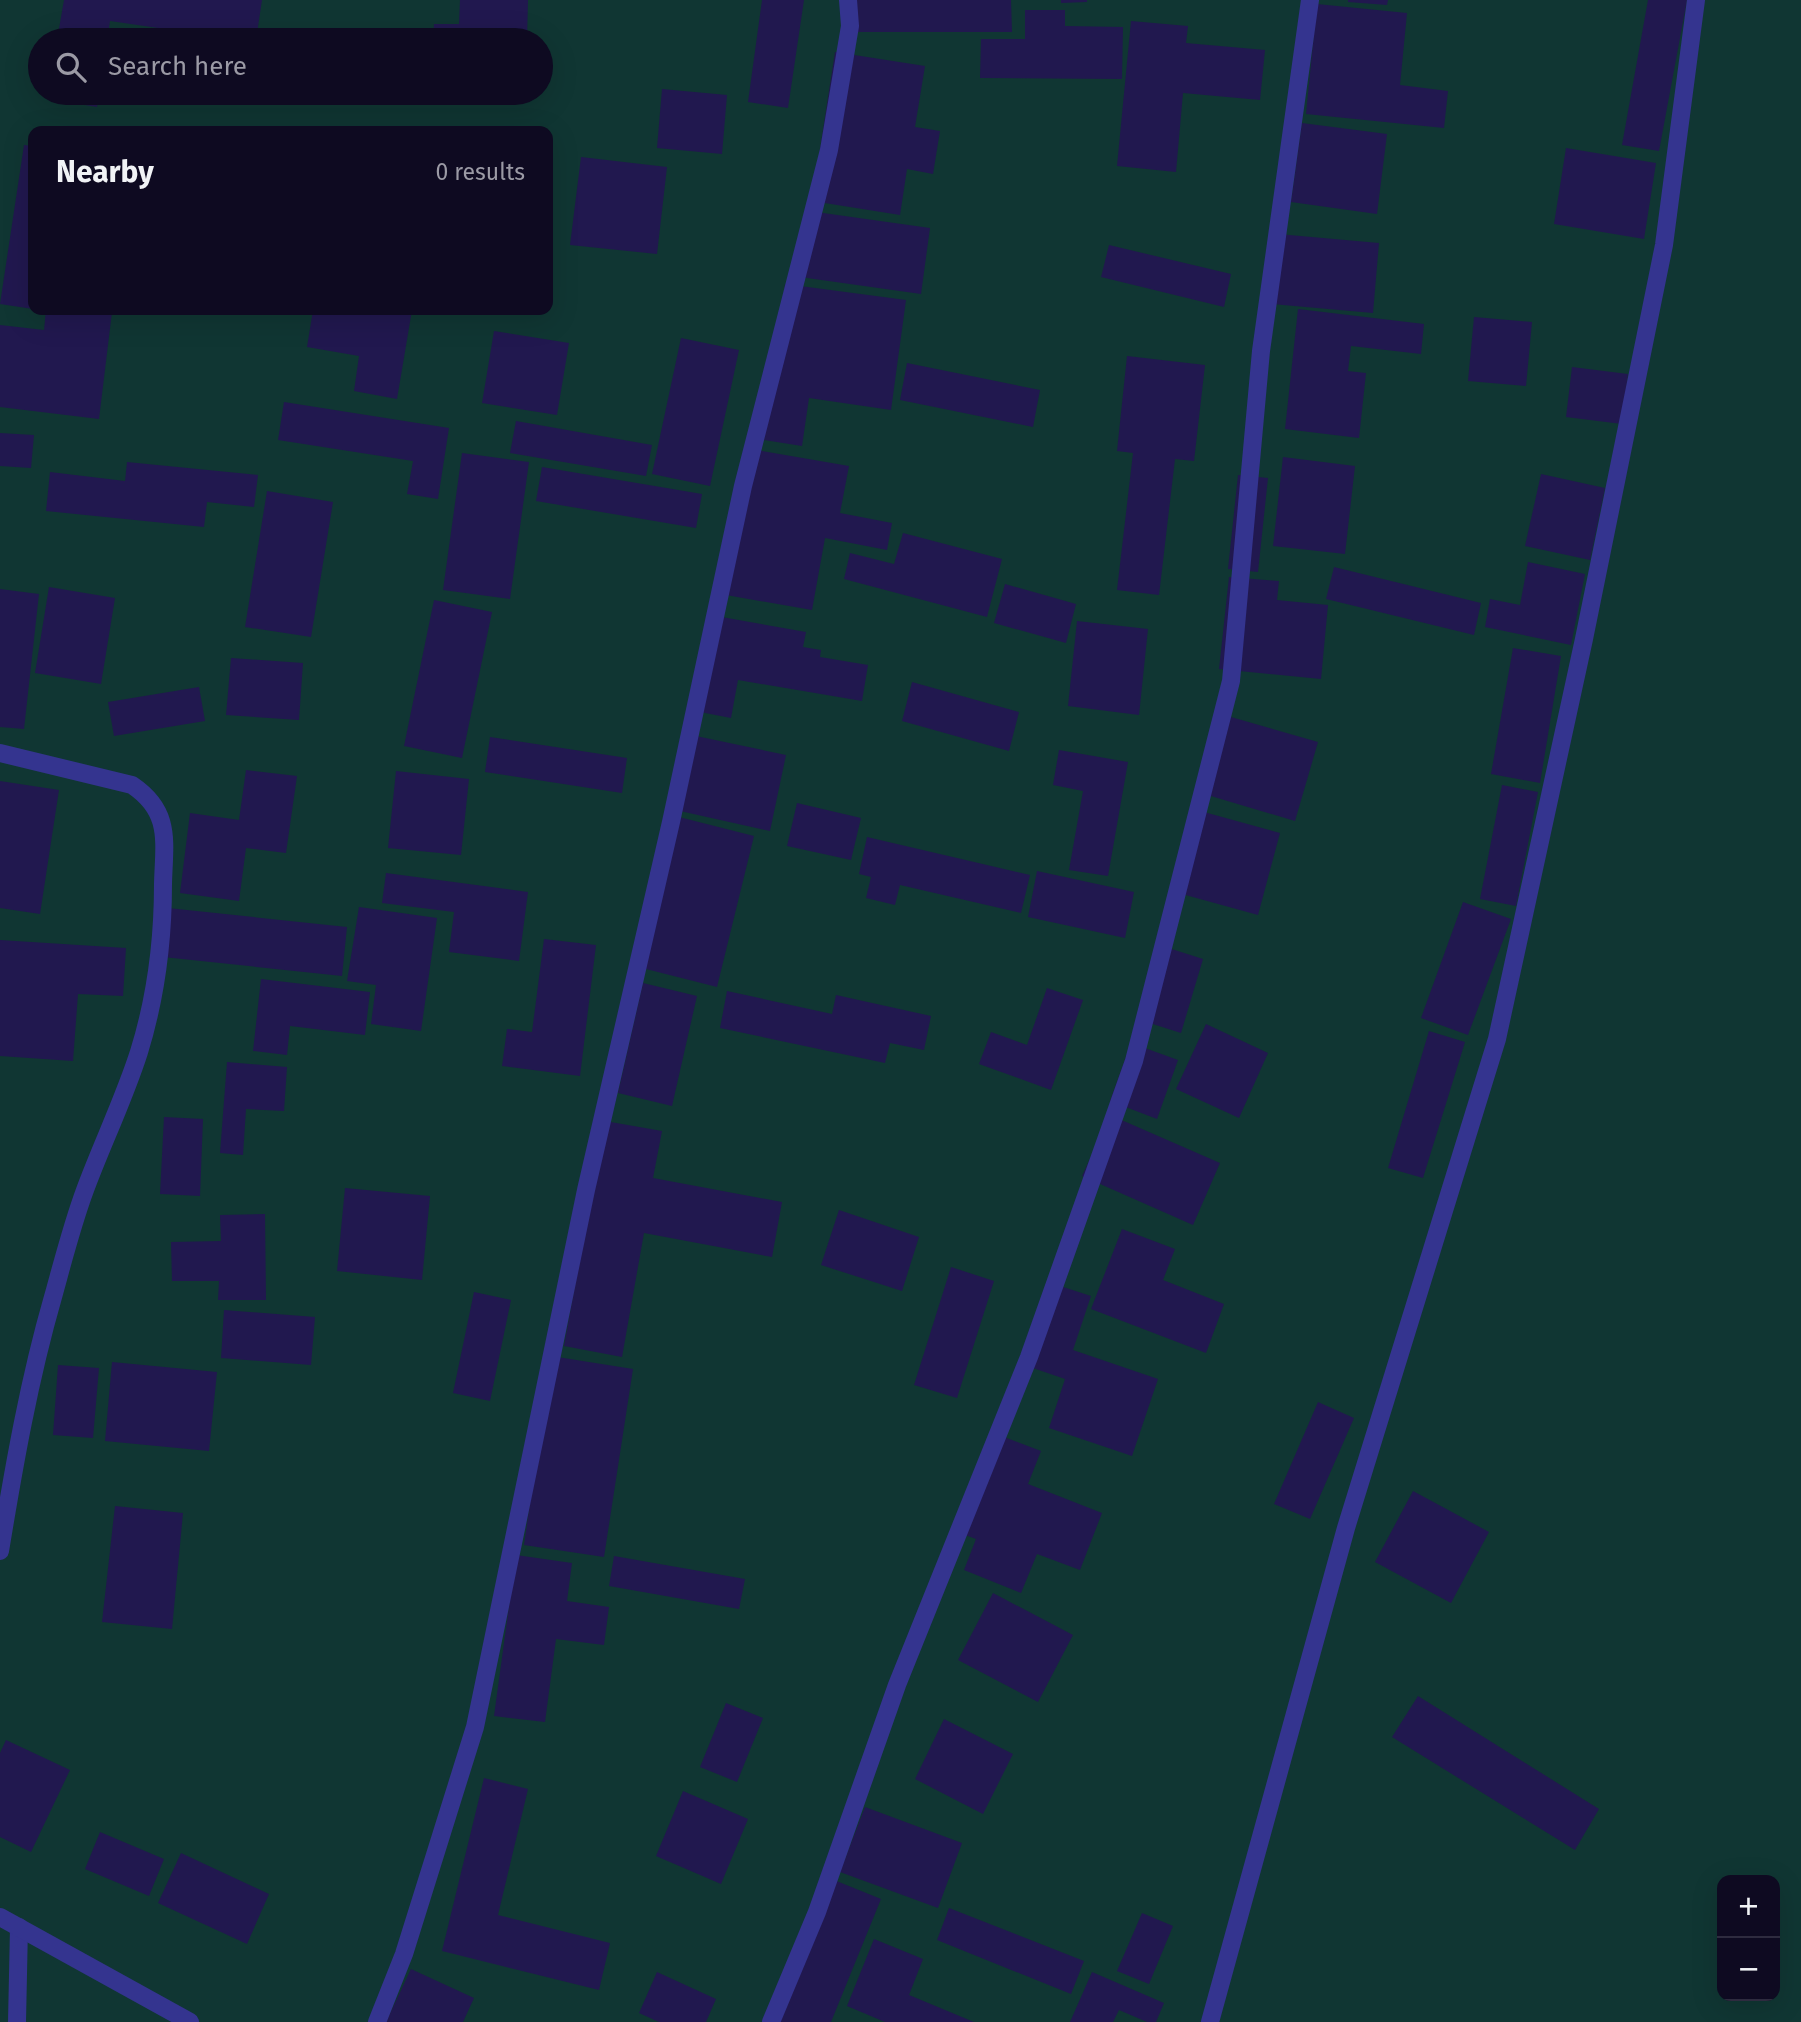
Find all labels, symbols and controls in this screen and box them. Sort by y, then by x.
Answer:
search box [28,28,553,105]
icon: search [52,48,90,86]
text: Search here [108,51,247,82]
text: Nearby [56,154,154,190]
text: 0 results [435,158,525,186]
map controls [1717,1875,1780,2001]
button: + [1717,1875,1780,1938]
button: − [1717,1938,1780,2001]

